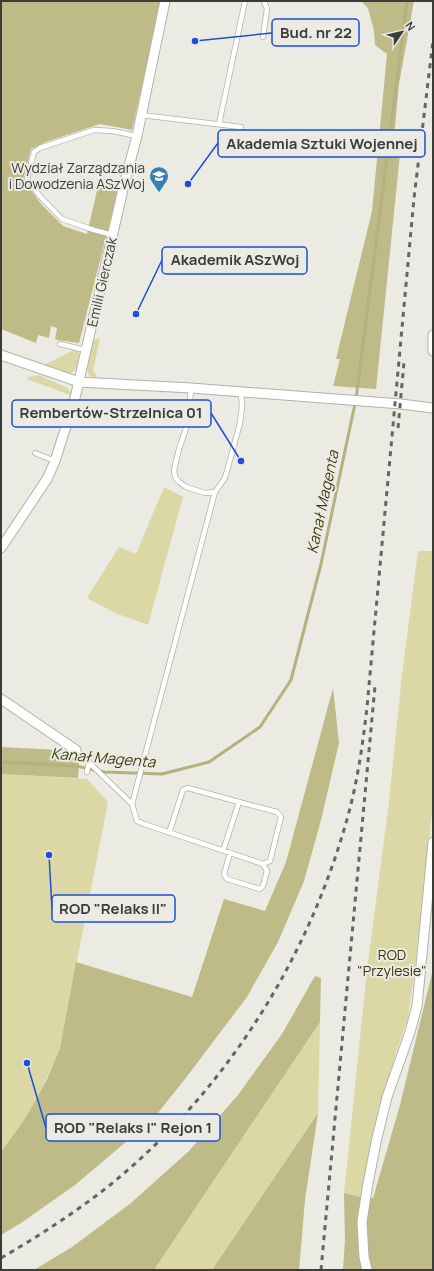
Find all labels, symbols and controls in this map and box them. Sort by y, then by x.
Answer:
north arrow [382,12,422,52]
text: N [402,18,419,34]
callout: Bud. nr 22 [272,19,359,46]
text: Bud. nr 22 [280,22,352,43]
callout: Akademia Sztuki Wojennej [218,130,425,157]
text: Akademia Sztuki Wojennej [226,133,418,154]
place label: Wydział Zarządzania i Dowodzenia ASzWoj [9,158,145,193]
school or university icon: Wydział Zarządzania i Dowodzenia ASzWoj [148,165,170,193]
street label: Emilii Gierczak [82,234,121,329]
callout: Akademik ASzWoj [162,247,307,274]
text: Akademik ASzWoj [171,249,299,270]
callout: Rembertów-Strzelnica 01 [12,400,211,427]
text: Rembertów-Strzelnica 01 [20,402,203,423]
water label: Kanał Magenta [301,448,344,555]
water label: Kanał Magenta [50,742,157,773]
callout: ROD "Relaks II" [52,895,175,922]
text: ROD "Relaks II" [59,898,167,919]
park label: ROD "Przylesie" [357,945,427,980]
callout: ROD "Relaks I" Rejon 1 [46,1114,220,1141]
text: ROD "Relaks I" Rejon 1 [54,1117,212,1138]

